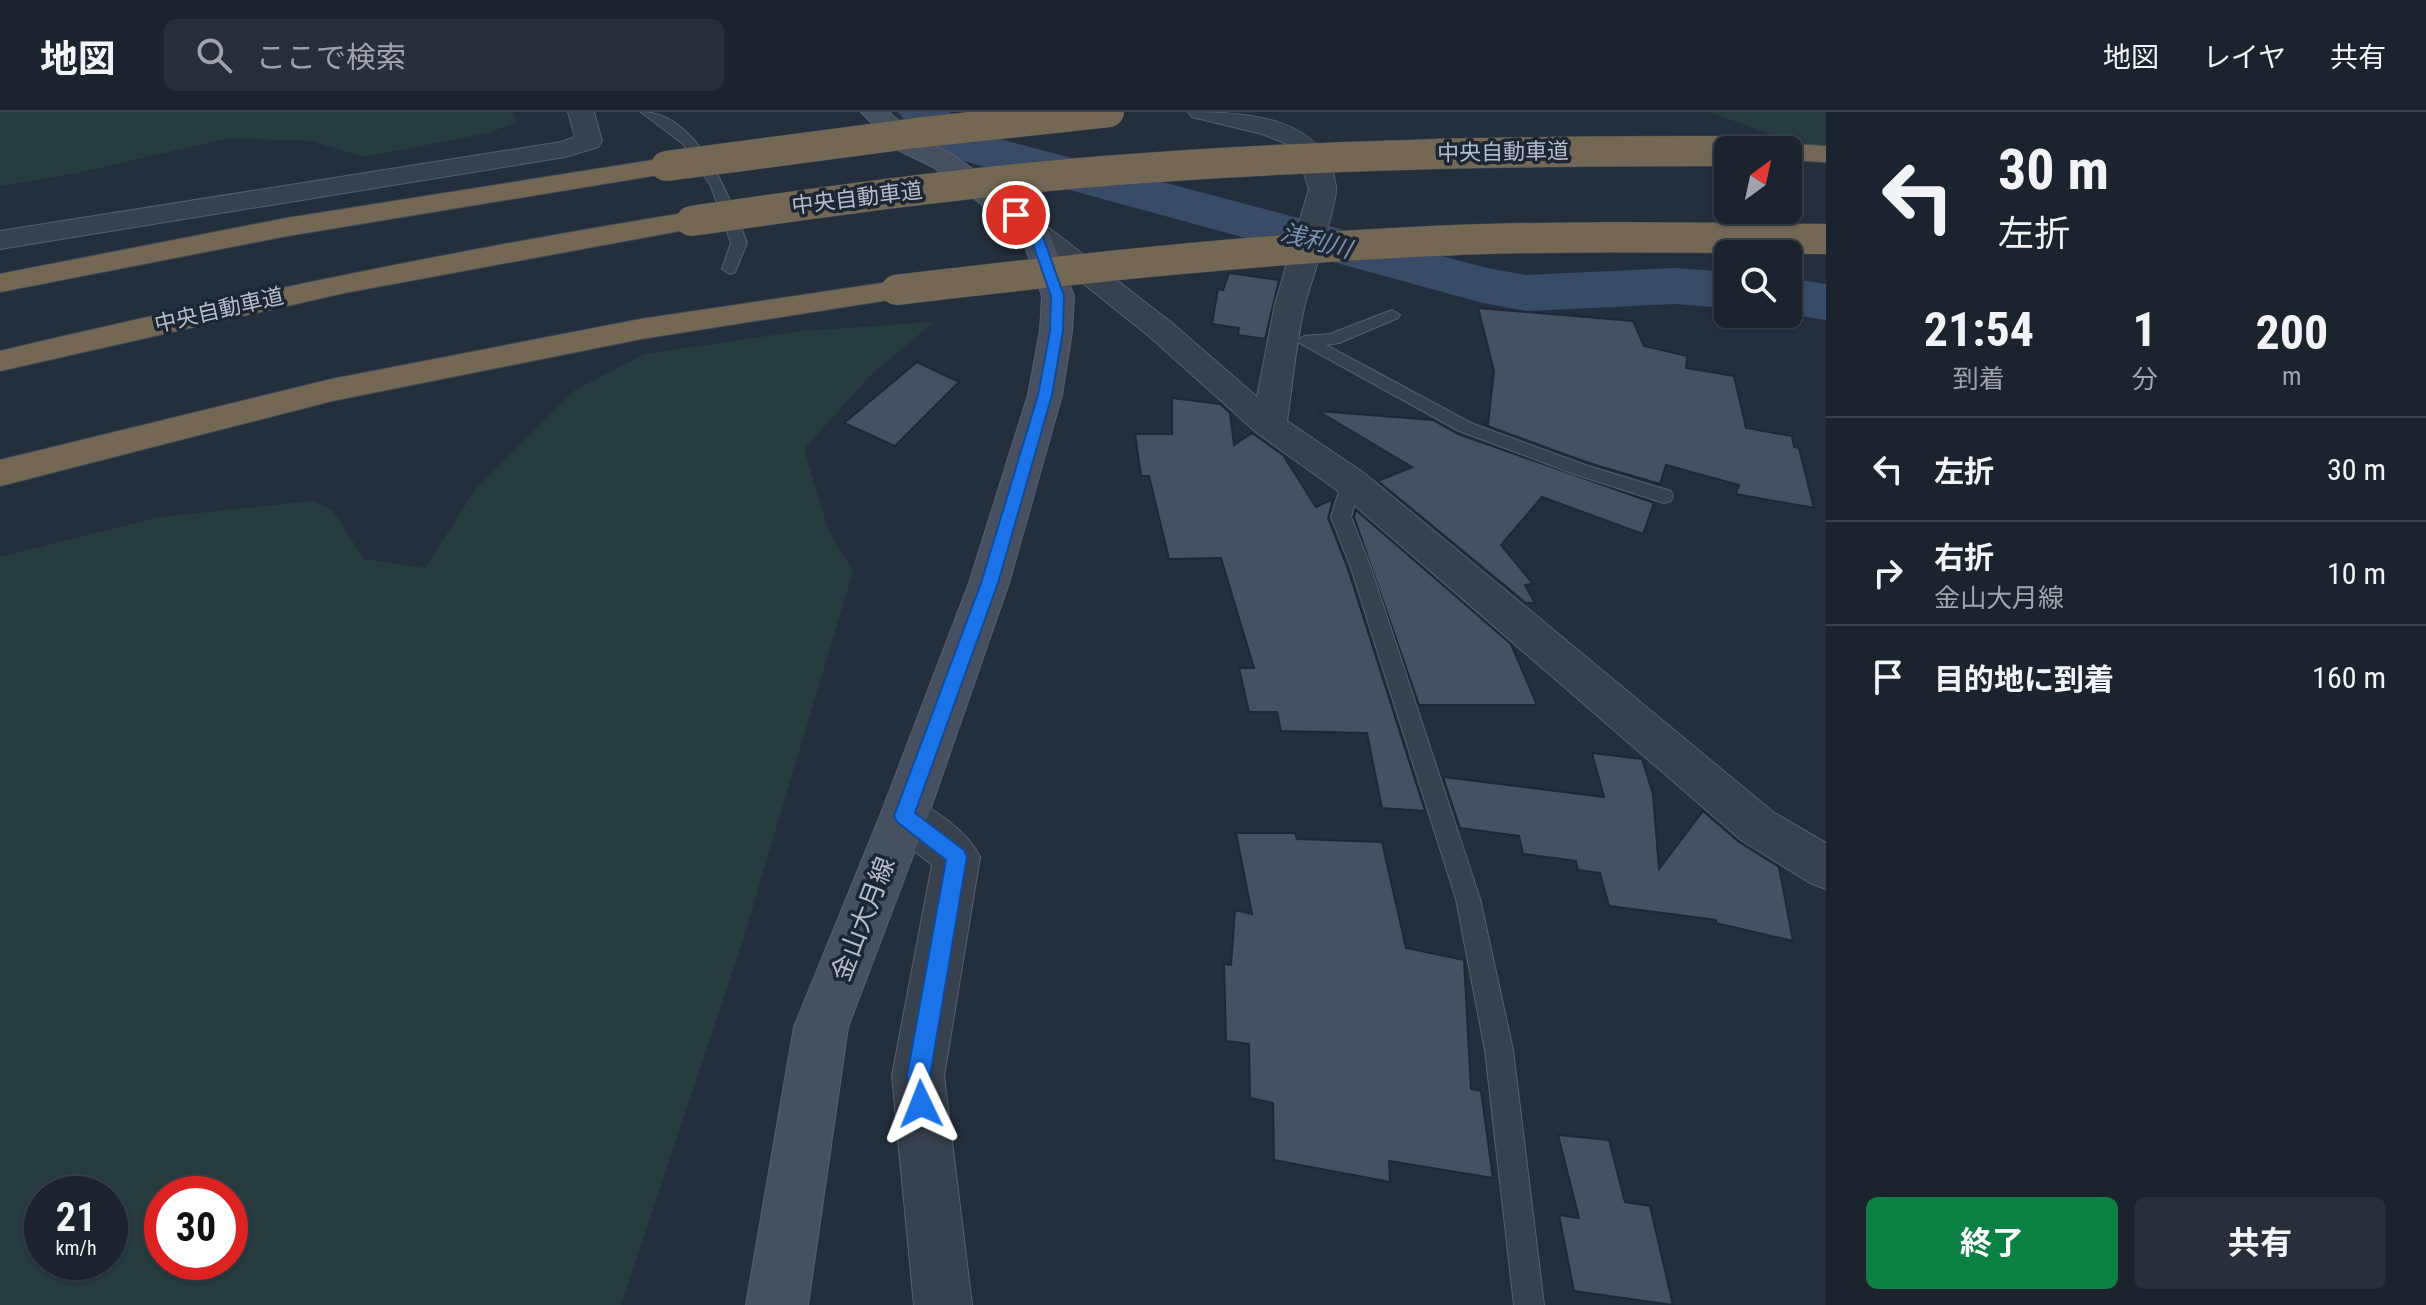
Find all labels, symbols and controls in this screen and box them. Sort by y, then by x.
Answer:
search box [164,19,724,91]
icon: search [192,33,236,77]
text: 地図 [40,37,116,81]
text: ここで検索 [256,40,406,75]
text: 地図 [2103,41,2159,74]
text: レイヤ [2203,41,2286,74]
text: 共有 [2330,41,2386,74]
north arrow [1714,136,1802,224]
map controls [1714,136,1802,328]
text: 30 m [1998,137,2109,203]
street label: 中央自動車道 [1437,138,1569,166]
icon: left [1866,144,1970,248]
street label: 中央自動車道 [790,178,924,218]
pin [982,181,1050,249]
icon: arrive [994,193,1038,237]
text: 左折 [1998,213,2070,255]
water label: 浅利川 [1278,218,1357,265]
button: search [1714,240,1802,328]
street label: 中央自動車道 [152,283,286,337]
text: 21:54 [1924,301,2034,358]
text: 1 [2133,301,2157,358]
text: 200 [2255,304,2328,361]
text: m [2282,361,2302,391]
text: 到着 [1953,364,2005,394]
text: 分 [2132,364,2158,394]
icon: left [1866,447,1910,491]
text: 30 m [2327,452,2386,487]
text: 左折 [1934,454,1994,489]
text: 右折 [1934,540,1994,575]
icon: right [1866,551,1910,595]
text: 10 m [2327,556,2386,591]
text: 金山大月線 [1934,583,2064,613]
icon: arrive [1866,655,1910,699]
text: 160 m [2312,660,2386,695]
text: 目的地に到着 [1934,662,2114,697]
street label: 金山大月線 [826,853,900,985]
position arrow [879,1062,963,1146]
speed limit sign: 30 [144,1176,248,1280]
text: 21 [56,1194,96,1241]
button: 終了 [1866,1197,2118,1289]
button: 共有 [2134,1197,2386,1289]
text: km/h [55,1236,97,1260]

